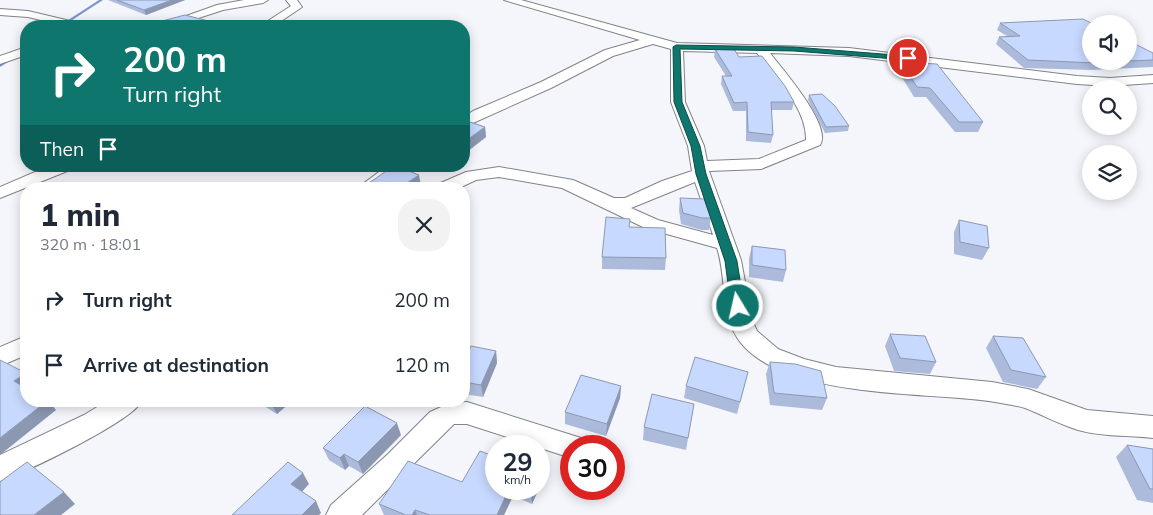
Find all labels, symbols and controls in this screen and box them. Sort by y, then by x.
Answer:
map controls [1082,15,1137,200]
button: sound [1082,15,1137,70]
text: 200 m [123,37,227,81]
pin [887,37,929,79]
icon: right [40,40,105,105]
icon: arrive [894,44,922,72]
text: Turn right [123,80,221,108]
button: search [1082,80,1137,135]
icon: arrive [94,135,122,163]
text: Then [40,137,84,161]
button: layers [1082,145,1137,200]
text: 1 min [40,196,120,234]
button: close [398,199,450,251]
text: 320 m · 18:01 [40,234,141,254]
position arrow [711,279,763,331]
icon: right [40,286,68,314]
text: Turn right [83,288,172,312]
text: 200 m [394,288,450,312]
icon: arrive [40,351,68,379]
text: Arrive at destination [83,353,269,377]
text: 120 m [394,353,450,377]
speed limit sign: 30 [560,435,625,500]
text: 29 [502,446,533,477]
text: km/h [504,472,531,487]

